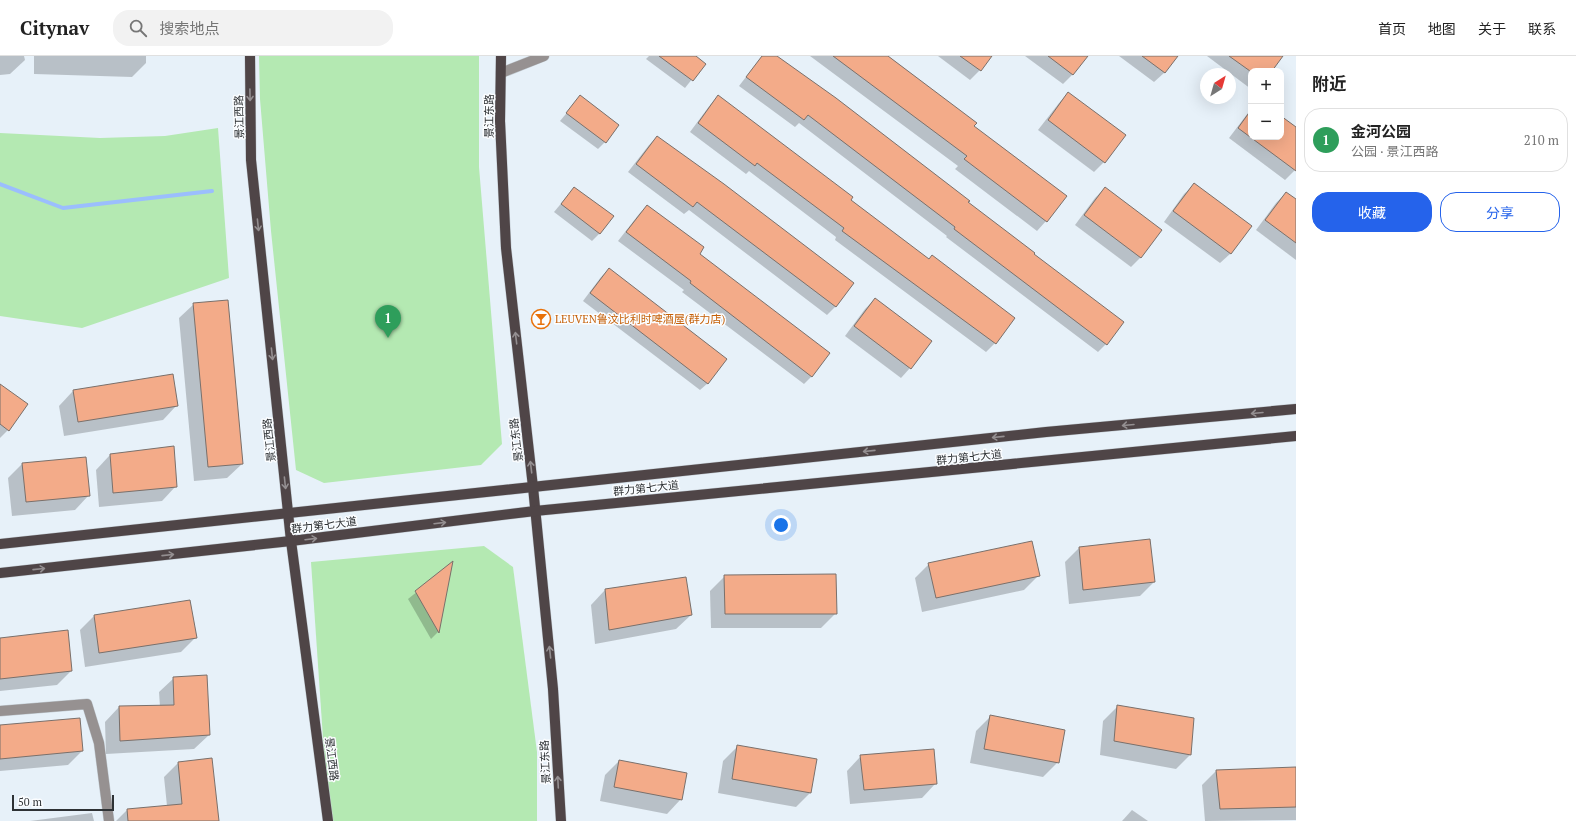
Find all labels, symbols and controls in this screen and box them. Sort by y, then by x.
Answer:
search box [113,10,393,46]
text: Citynav [20,15,89,40]
icon: search [127,17,149,39]
text: 搜索地点 [159,18,219,38]
text: 首页 [1378,19,1406,38]
text: 地图 [1428,19,1456,38]
text: 关于 [1478,19,1506,38]
text: 联系 [1528,19,1556,38]
north arrow [1200,68,1236,104]
map controls [1248,68,1284,140]
button: + [1248,68,1284,104]
text: 附近 [1312,72,1346,95]
one-way arrow [247,88,254,101]
street label: 景江东路 [482,94,496,138]
street label: 景江西路 [232,95,246,139]
button: − [1248,104,1284,140]
text: 金河公园 [1351,121,1411,141]
text: 1 [1322,131,1330,149]
text: 210 m [1524,131,1559,149]
text: 公园 · 景江西路 [1351,142,1438,160]
button: 收藏 [1312,192,1432,232]
button: 分享 [1440,192,1560,232]
one-way arrow [255,218,262,231]
pin: 1 [375,305,401,338]
bar icon: LEUVEN鲁汶比利时啤酒屋(群力店) [530,308,552,330]
place label: LEUVEN鲁汶比利时啤酒屋(群力店) [555,312,726,326]
one-way arrow [512,332,520,345]
one-way arrow [268,347,276,360]
one-way arrow [1251,409,1264,417]
street label: 景江西路 [260,417,278,463]
street label: 景江东路 [506,417,526,463]
one-way arrow [1122,421,1135,428]
one-way arrow [992,434,1005,441]
one-way arrow [863,447,876,455]
street label: 群力第七大道 [935,447,1003,467]
one-way arrow [527,461,535,474]
one-way arrow [282,476,289,489]
street label: 群力第七大道 [612,478,680,498]
street label: 群力第七大道 [290,514,358,536]
your location [771,515,791,535]
one-way arrow [433,519,446,527]
one-way arrow [304,535,317,542]
one-way arrow [161,551,174,558]
one-way arrow [32,565,45,573]
one-way arrow [546,646,553,659]
street label: 景江西路 [322,736,342,782]
street label: 景江东路 [537,740,553,784]
one-way arrow [555,776,562,789]
scale bar [12,793,114,812]
text: 50 m [18,795,42,809]

